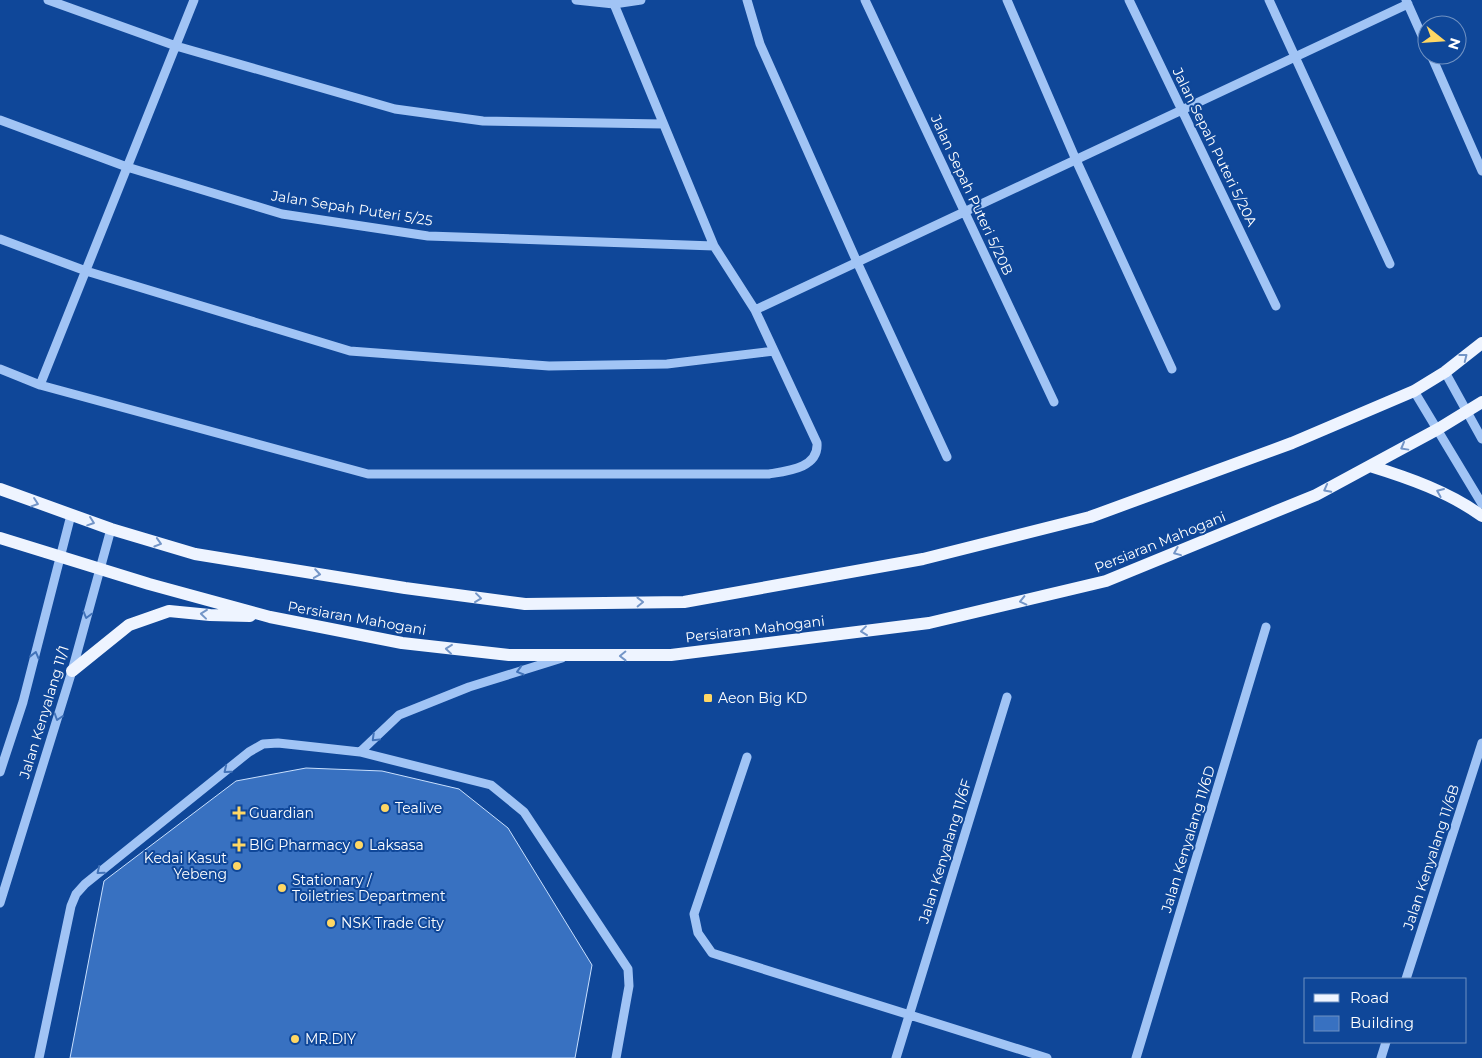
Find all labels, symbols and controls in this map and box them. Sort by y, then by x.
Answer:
north arrow [1417,15,1467,65]
text: N [1444,36,1465,52]
street label: Jalan Sepah Puteri 5/20A [1168,64,1262,230]
street label: Jalan Sepah Puteri 5/20B [926,111,1017,278]
street label: Jalan Sepah Puteri 5/25 [269,186,434,230]
one-way arrow [1458,354,1467,363]
one-way arrow [1400,441,1409,451]
one-way arrow [1324,483,1333,493]
one-way arrow [1436,488,1444,498]
one-way arrow [31,497,39,507]
street label: Persiaran Mahogani [1092,507,1228,577]
one-way arrow [86,516,95,526]
one-way arrow [153,537,162,547]
one-way arrow [1174,546,1182,556]
one-way arrow [314,568,322,579]
one-way arrow [474,592,482,603]
one-way arrow [1019,595,1028,606]
street label: Persiaran Mahogani [286,597,428,639]
one-way arrow [636,597,644,607]
one-way arrow [199,609,207,620]
one-way arrow [83,611,93,619]
street label: Persiaran Mahogani [684,612,826,646]
one-way arrow [859,625,867,636]
street label: Jalan Kenyalang 11/1 [15,643,73,782]
one-way arrow [444,644,452,655]
one-way arrow [30,651,40,659]
one-way arrow [618,651,626,661]
one-way arrow [517,665,525,675]
place label: Aeon Big KD [718,689,807,707]
marker: Aeon Big KD [702,692,714,704]
one-way arrow [53,712,63,721]
one-way arrow [372,732,381,741]
street label: Jalan Kenyalang 11/6D [1157,763,1219,916]
one-way arrow [224,764,233,772]
street label: Jalan Kenyalang 11/6F [914,777,976,926]
street label: Jalan Kenyalang 11/6B [1399,782,1463,933]
place label: Tealive [395,799,442,817]
marker: Tealive [379,802,391,814]
place label: Guardian [249,804,314,822]
marker: Guardian [233,807,245,819]
place label: BIG Pharmacy [249,836,350,854]
place label: Laksasa [369,836,424,854]
marker: BIG Pharmacy [233,839,245,851]
marker: Laksasa [353,839,365,851]
place label: Kedai Kasut Yebeng [144,849,227,883]
marker: Kedai Kasut Yebeng [231,860,243,872]
one-way arrow [97,866,106,875]
place label: Stationary / Toiletries Department [292,871,446,905]
marker: Stationary / Toiletries Department [276,882,288,894]
place label: NSK Trade City [341,914,444,932]
marker: NSK Trade City [325,917,337,929]
legend [1304,978,1467,1043]
text: Road [1350,988,1389,1007]
text: Building [1350,1013,1414,1032]
place label: MR.DIY [305,1030,356,1048]
marker: MR.DIY [289,1033,301,1045]

